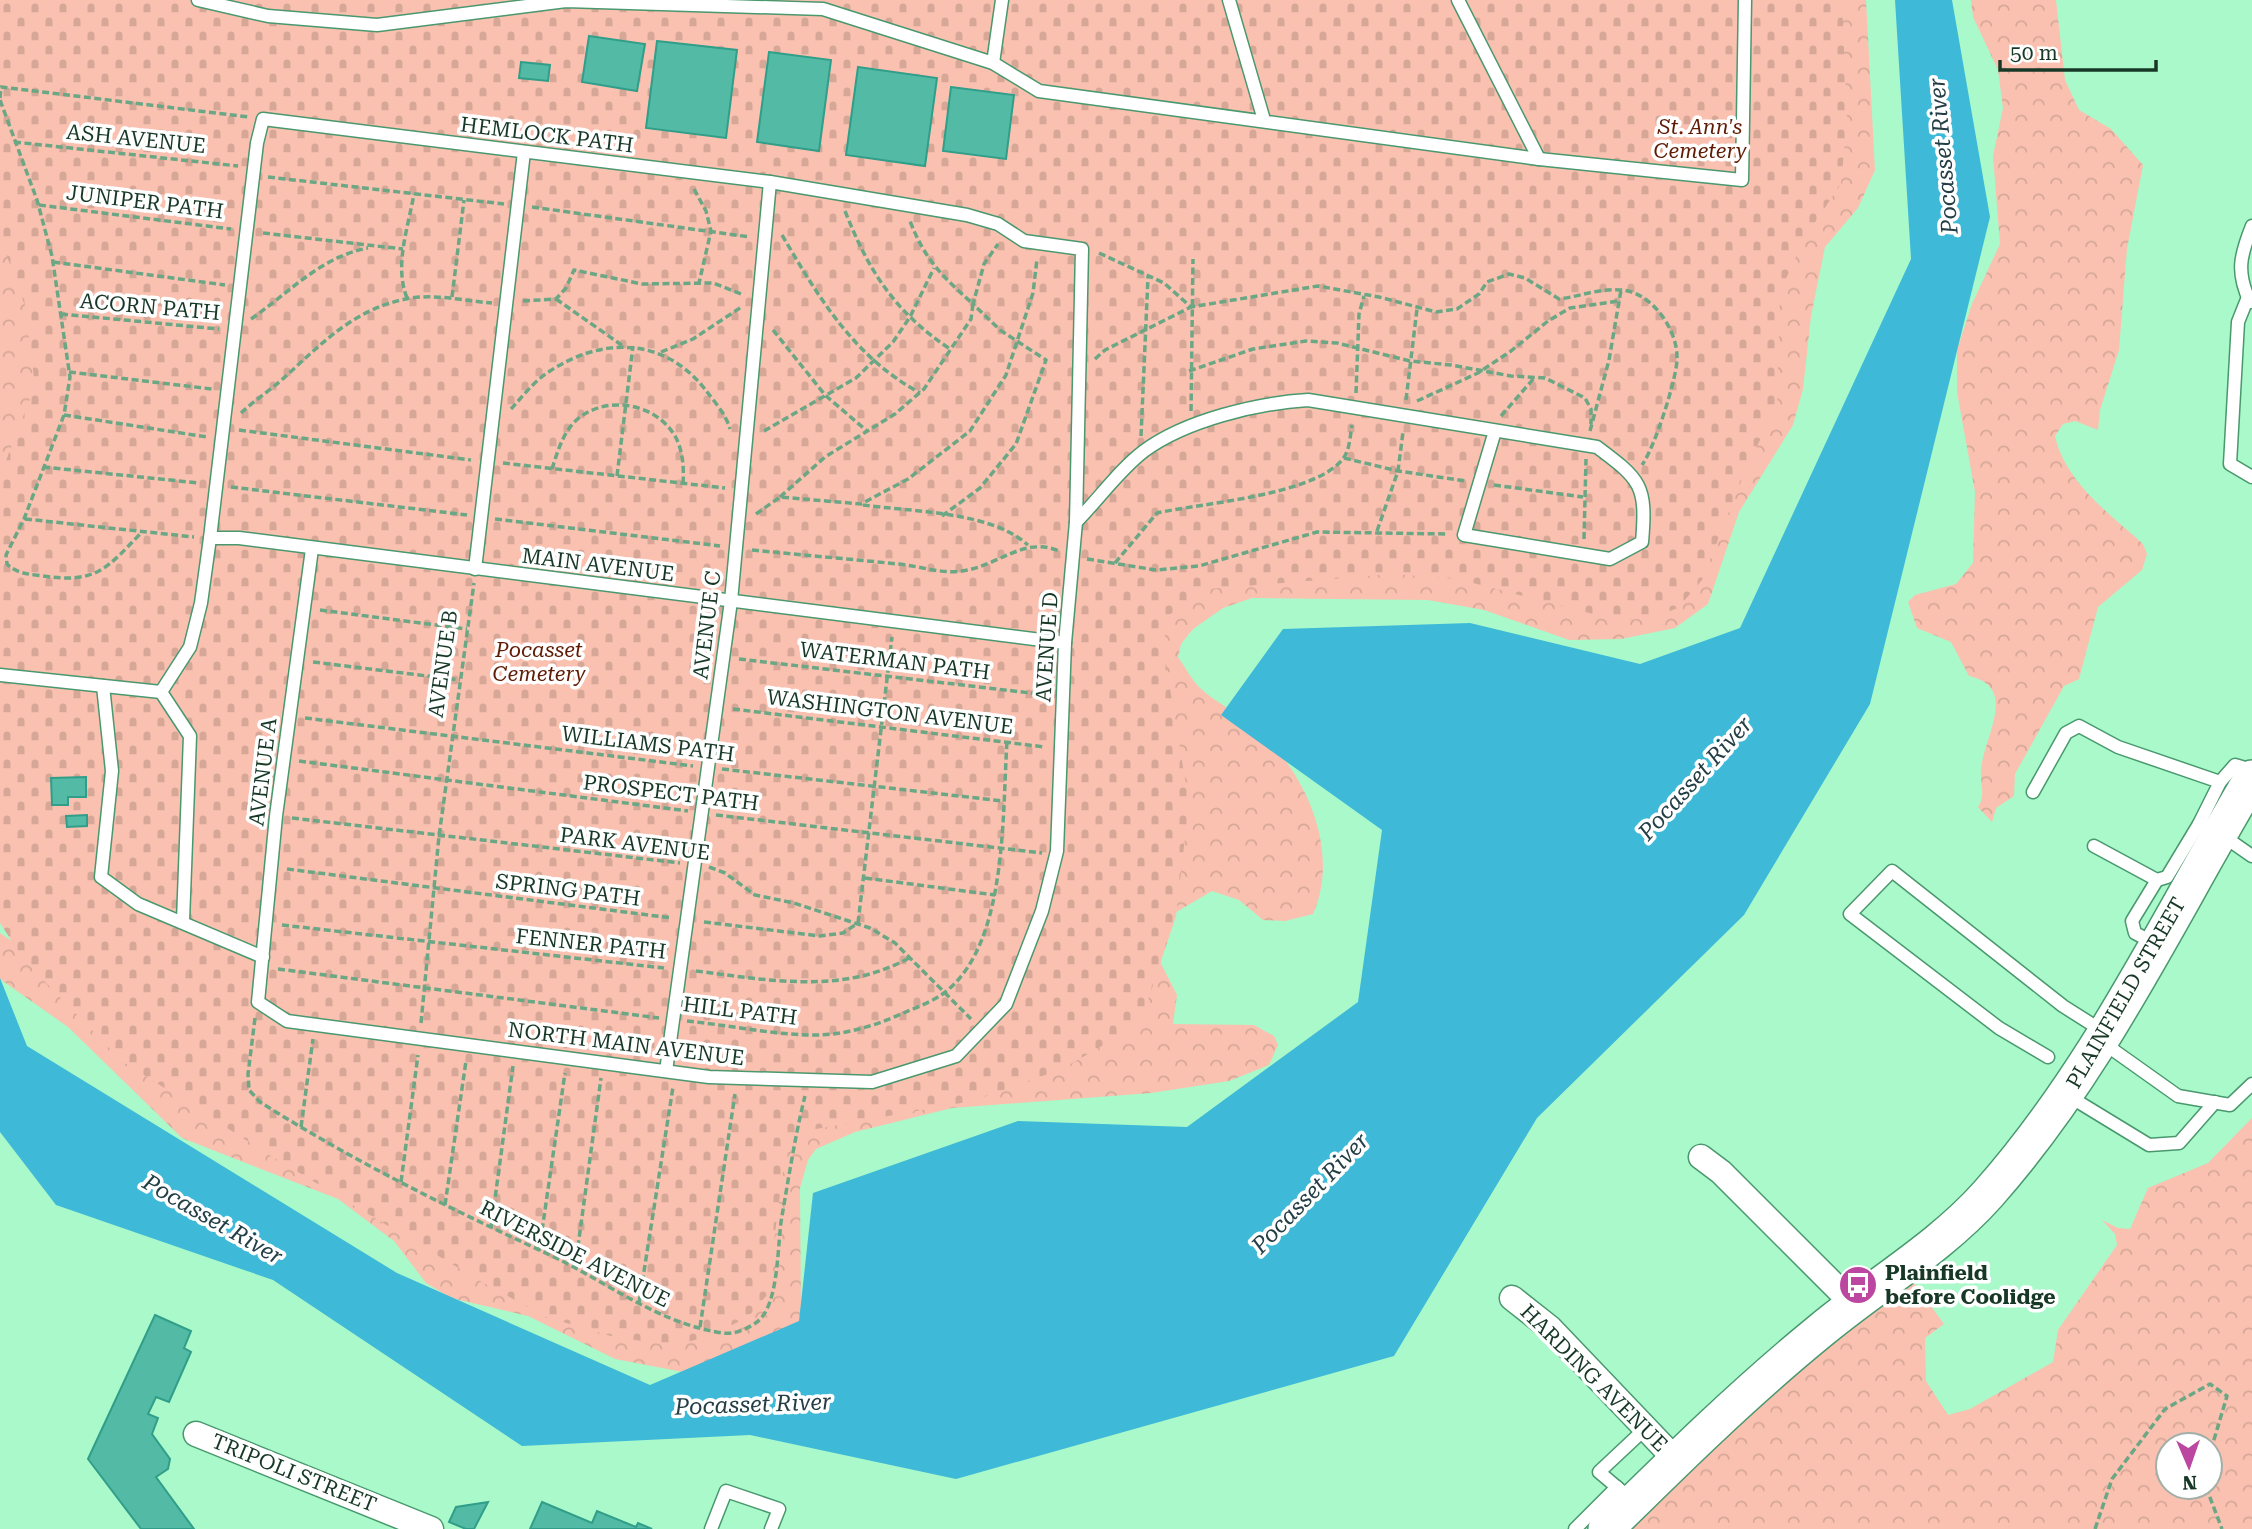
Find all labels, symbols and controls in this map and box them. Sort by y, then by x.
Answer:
scale bar [2000,28,2156,72]
text: 50 m [2010,41,2058,65]
water label: Pocasset River [1923,76,1964,236]
street label: HEMLOCK PATH [459,112,635,158]
park label: St. Ann's Cemetery [1654,115,1747,163]
street label: ASH AVENUE [65,120,207,158]
street label: JUNIPER PATH [65,180,225,224]
street label: ACORN PATH [79,289,221,325]
street label: MAIN AVENUE [520,544,676,586]
street label: AVENUE C [688,569,726,681]
street label: AVENUE D [1031,591,1063,703]
street label: AVENUE B [424,609,462,719]
street label: WATERMAN PATH [799,637,991,685]
park label: Pocasset Cemetery [493,638,586,686]
street label: WASHINGTON AVENUE [765,685,1015,739]
water label: Pocasset River [1632,711,1758,846]
street label: AVENUE A [244,716,282,827]
street label: WILLIAMS PATH [560,721,736,767]
street label: PROSPECT PATH [582,770,760,816]
street label: PARK AVENUE [558,823,712,865]
street label: SPRING PATH [494,869,642,911]
street label: PLAINFIELD STREET [2061,893,2191,1093]
street label: FENNER PATH [515,924,667,964]
street label: HILL PATH [682,992,798,1030]
street label: NORTH MAIN AVENUE [506,1018,746,1070]
water label: Pocasset River [1245,1127,1375,1260]
water label: Pocasset River [137,1168,288,1271]
street label: RIVERSIDE AVENUE [476,1196,674,1312]
place label: Plainfield before Coolidge [1885,1261,2055,1309]
bus stop icon: Plainfield before Coolidge [1837,1264,1879,1306]
street label: HARDING AVENUE [1516,1300,1672,1456]
water label: Pocasset River [673,1388,832,1421]
street label: TRIPOLI STREET [208,1429,380,1517]
north arrow [2154,1431,2224,1501]
text: N [2181,1471,2197,1494]

